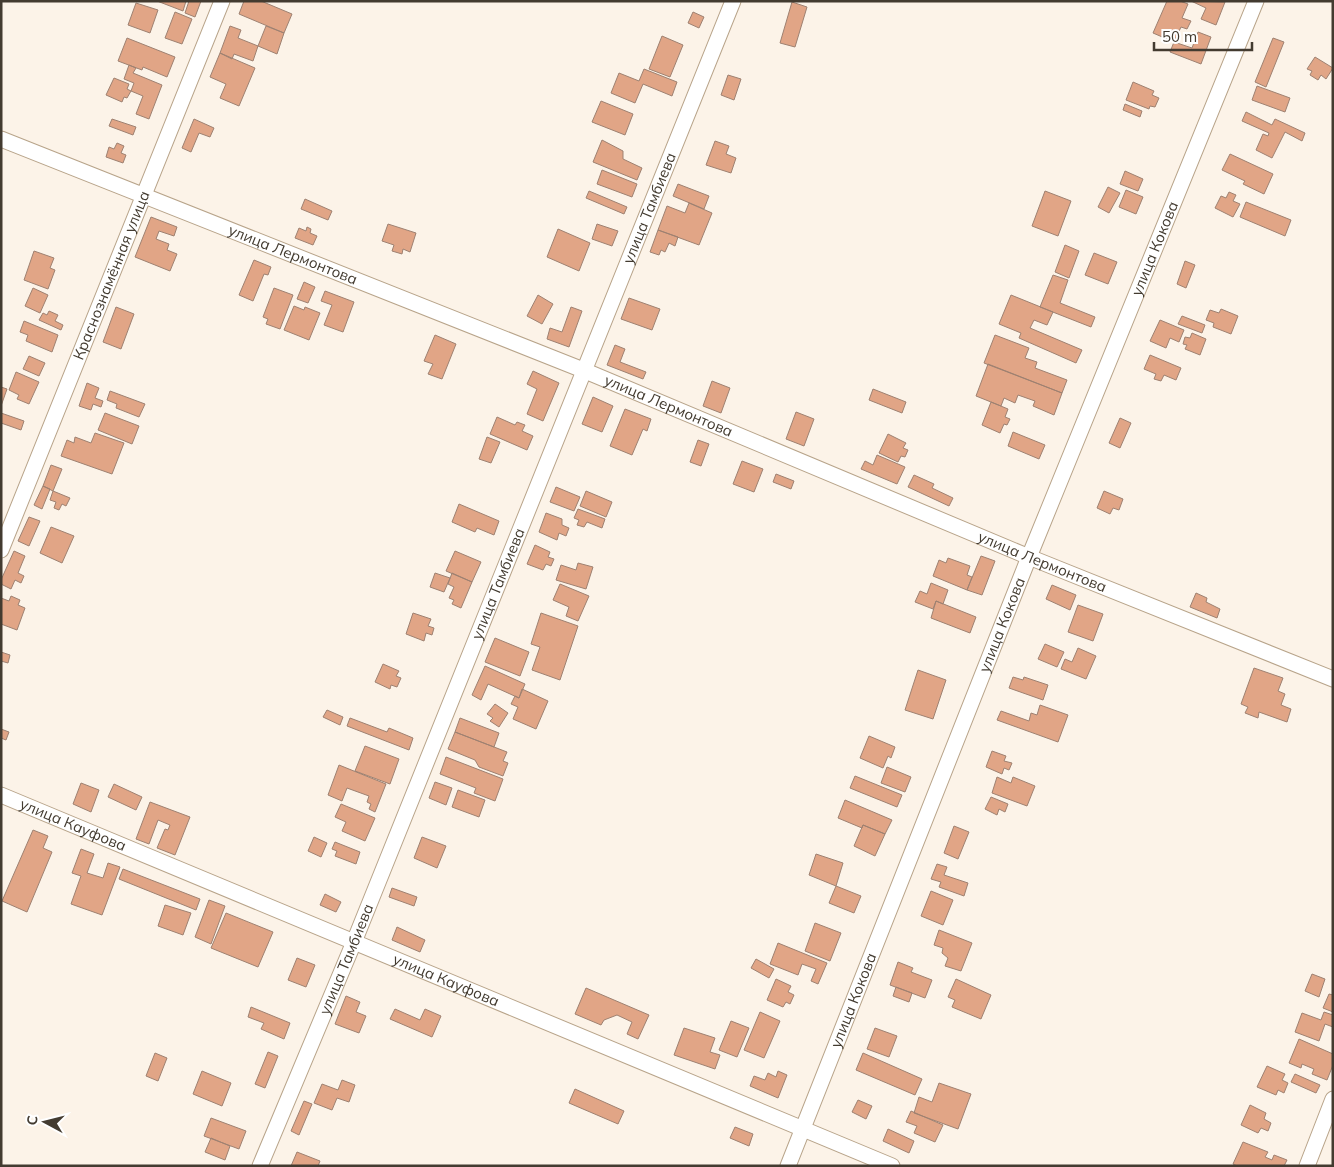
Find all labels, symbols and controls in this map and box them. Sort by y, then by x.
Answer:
scale bar [1154,20,1252,52]
text: 50 m [1162,27,1197,46]
street label: улица Тамбиева [618,150,680,266]
street label: Краснознамённая улица [69,188,154,363]
street label: улица Кокова [1127,198,1182,299]
street label: улица Лермонтова [226,220,360,289]
street label: улица Лермонтова [602,370,736,441]
street label: улица Тамбиева [467,525,529,642]
street label: улица Лермонтова [975,527,1110,596]
street label: улица Кокова [974,574,1029,675]
street label: улица Кауфова [17,794,129,855]
street label: улица Тамбиева [315,901,377,1018]
street label: улица Кауфова [390,949,502,1010]
street label: улица Кокова [826,950,880,1051]
north arrow [20,1097,70,1147]
text: С [23,1115,42,1126]

